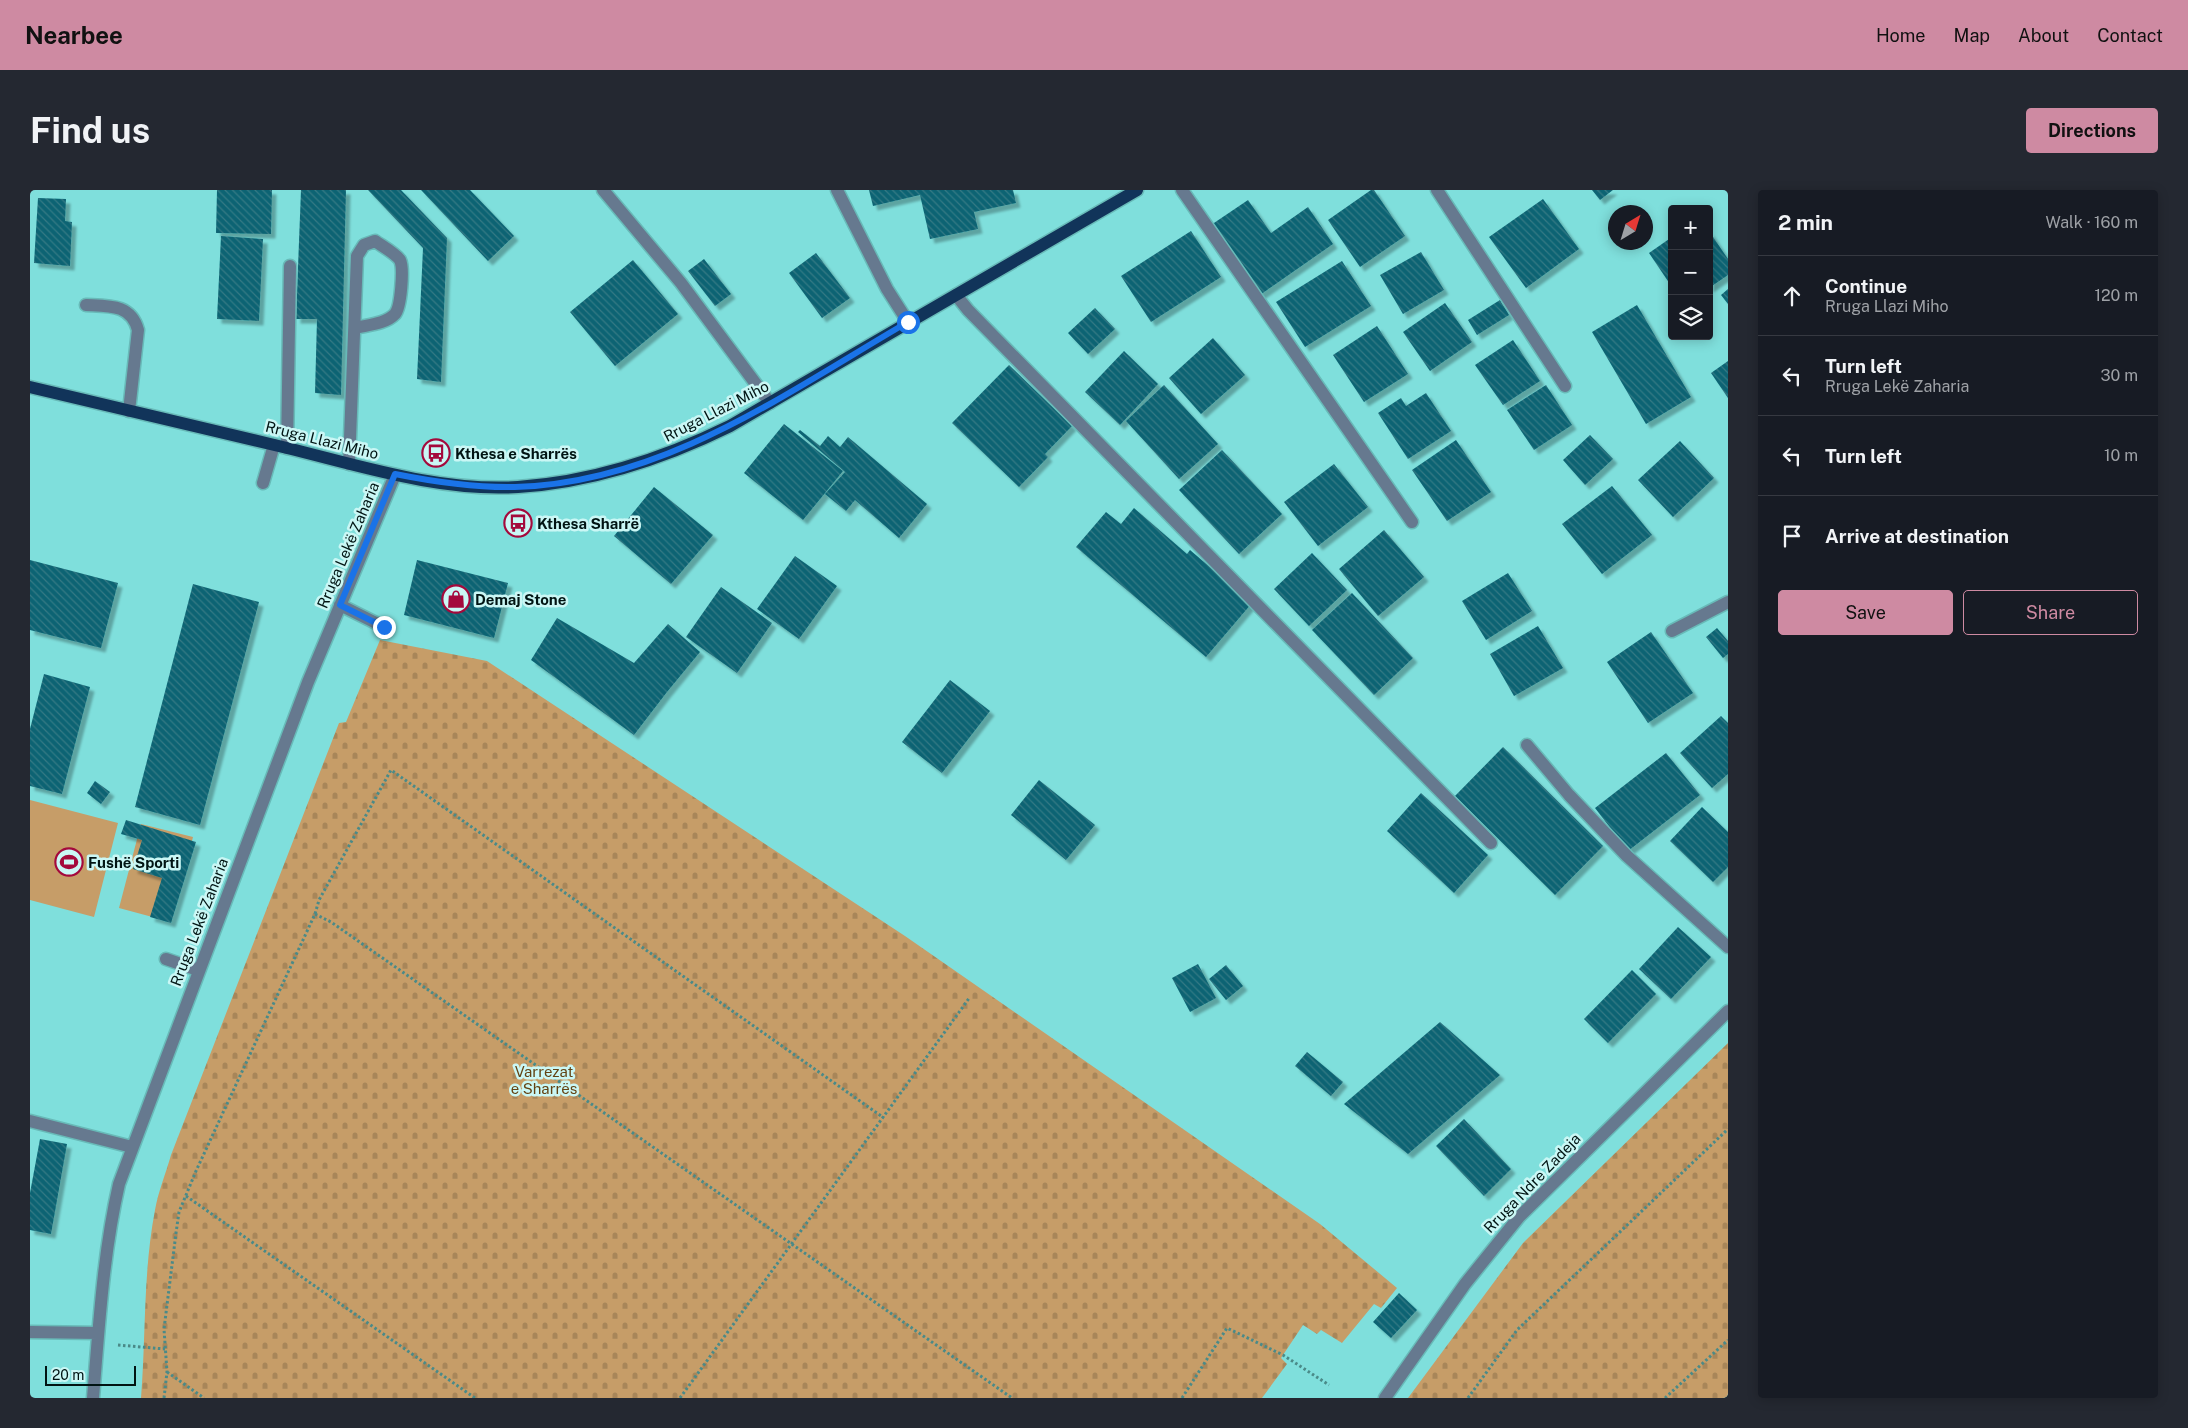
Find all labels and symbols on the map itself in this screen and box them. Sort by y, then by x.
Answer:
north arrow [1608,205,1653,250]
route start [897,311,920,334]
street label: Rruga Llazi Miho [661,377,771,445]
street label: Rruga Llazi Miho [264,418,380,462]
bus stop icon: Kthesa e Sharrës [421,438,451,468]
place label: Kthesa e Sharrës [455,445,577,462]
street label: Rruga Lekë Zaharia [314,479,382,611]
bus stop icon: Kthesa Sharrë [503,508,533,538]
place label: Kthesa Sharrë [537,515,639,532]
shop icon: Demaj Stone [441,584,471,614]
place label: Demaj Stone [475,591,566,608]
route end [373,616,396,639]
sports icon: Fushë Sporti [54,847,84,877]
place label: Fushë Sporti [88,854,179,871]
street label: Rruga Lekë Zaharia [167,856,231,988]
park label: Varrezat e Sharrës [511,1063,577,1097]
street label: Rruga Ndre Zadeja [1480,1130,1584,1236]
scale bar [45,1363,136,1386]

